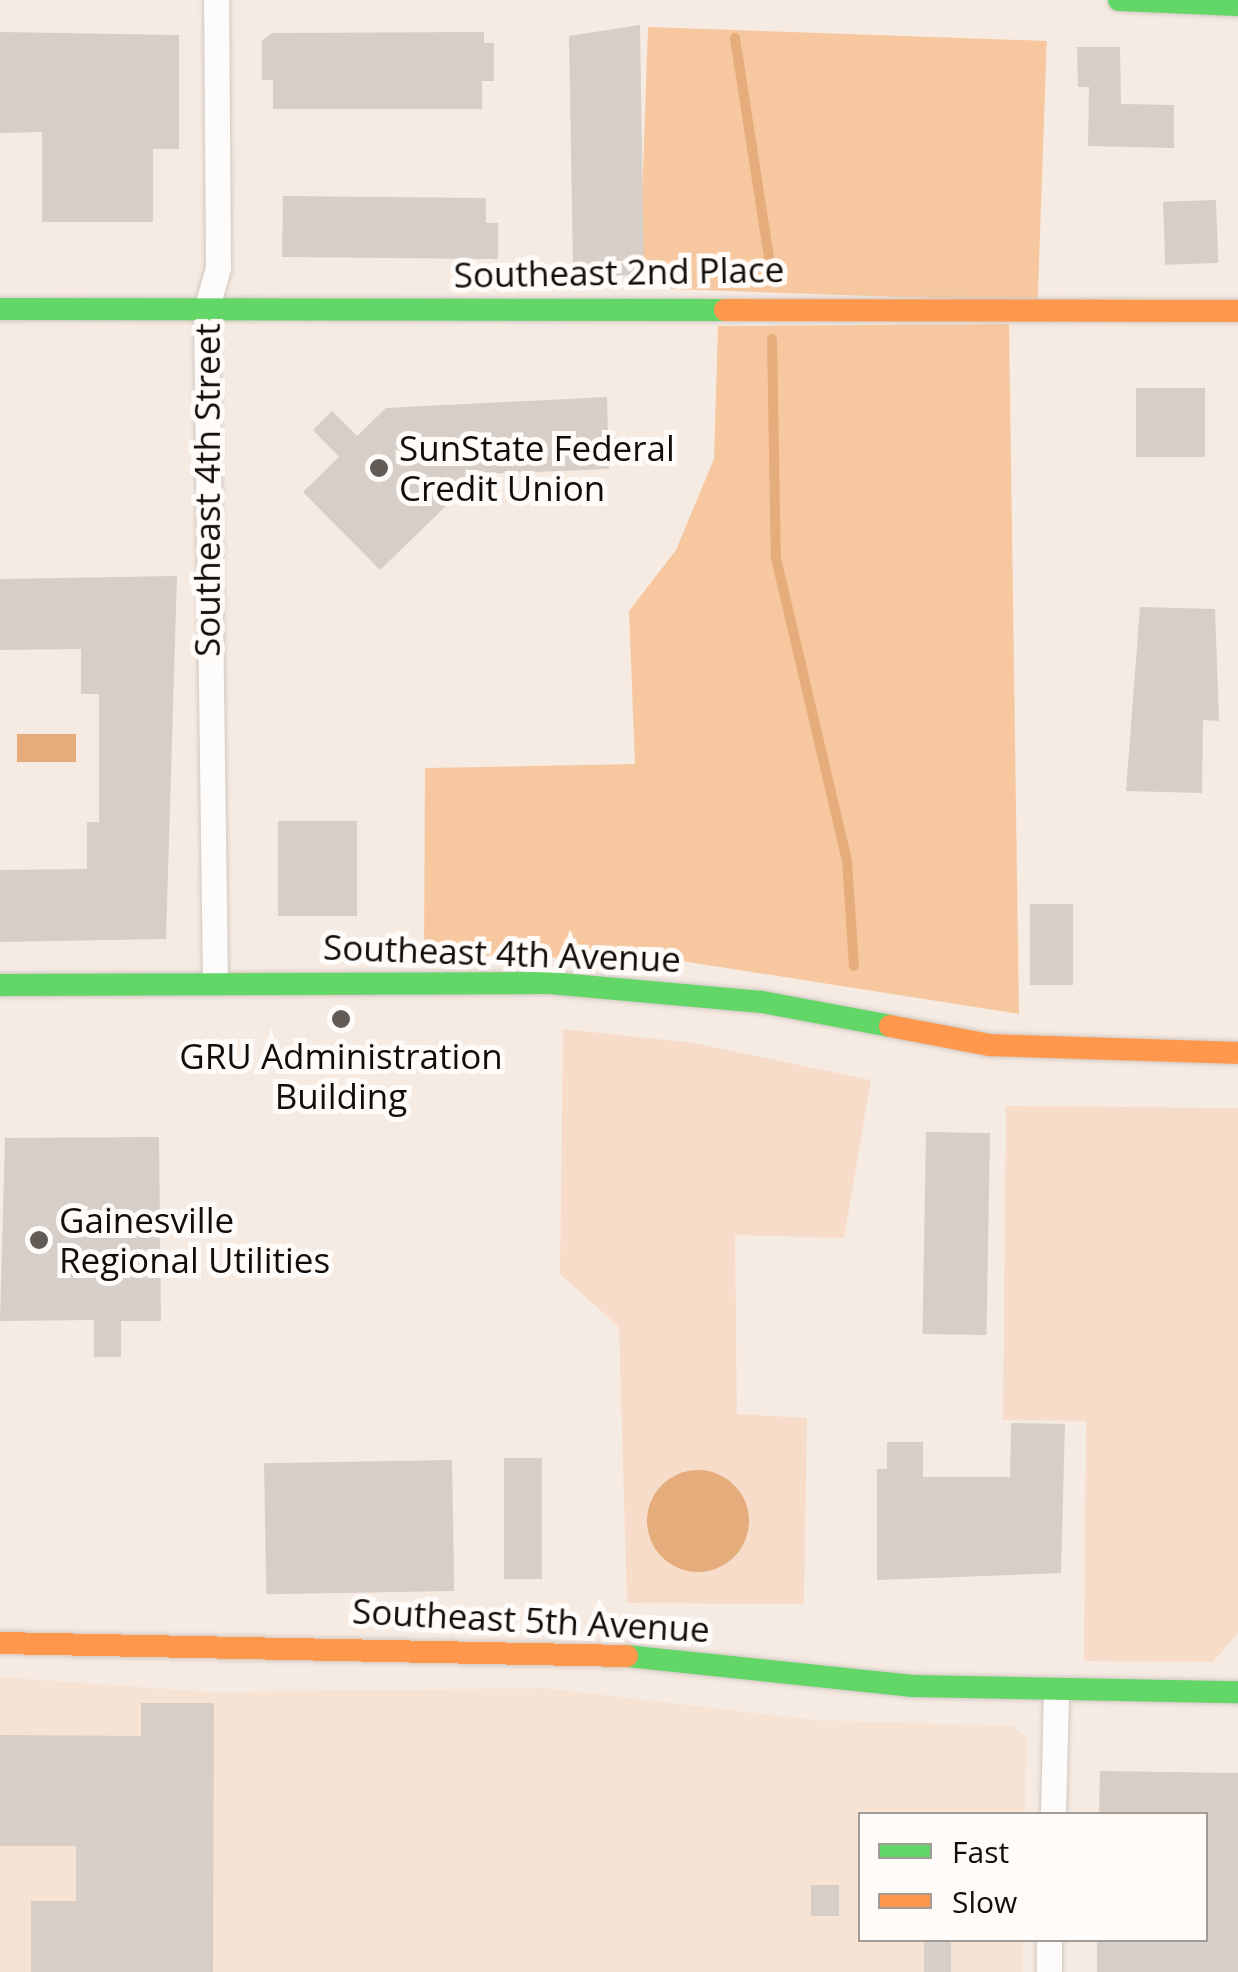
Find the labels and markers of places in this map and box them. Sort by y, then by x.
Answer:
place label: SunState Federal Credit Union [399,427,675,509]
marker: SunState Federal Credit Union [368,457,390,479]
marker: GRU Administration Building [330,1008,352,1030]
place label: GRU Administration Building [179,1035,503,1117]
place label: Gainesville Regional Utilities [59,1199,330,1281]
marker: Gainesville Regional Utilities [28,1229,50,1251]

